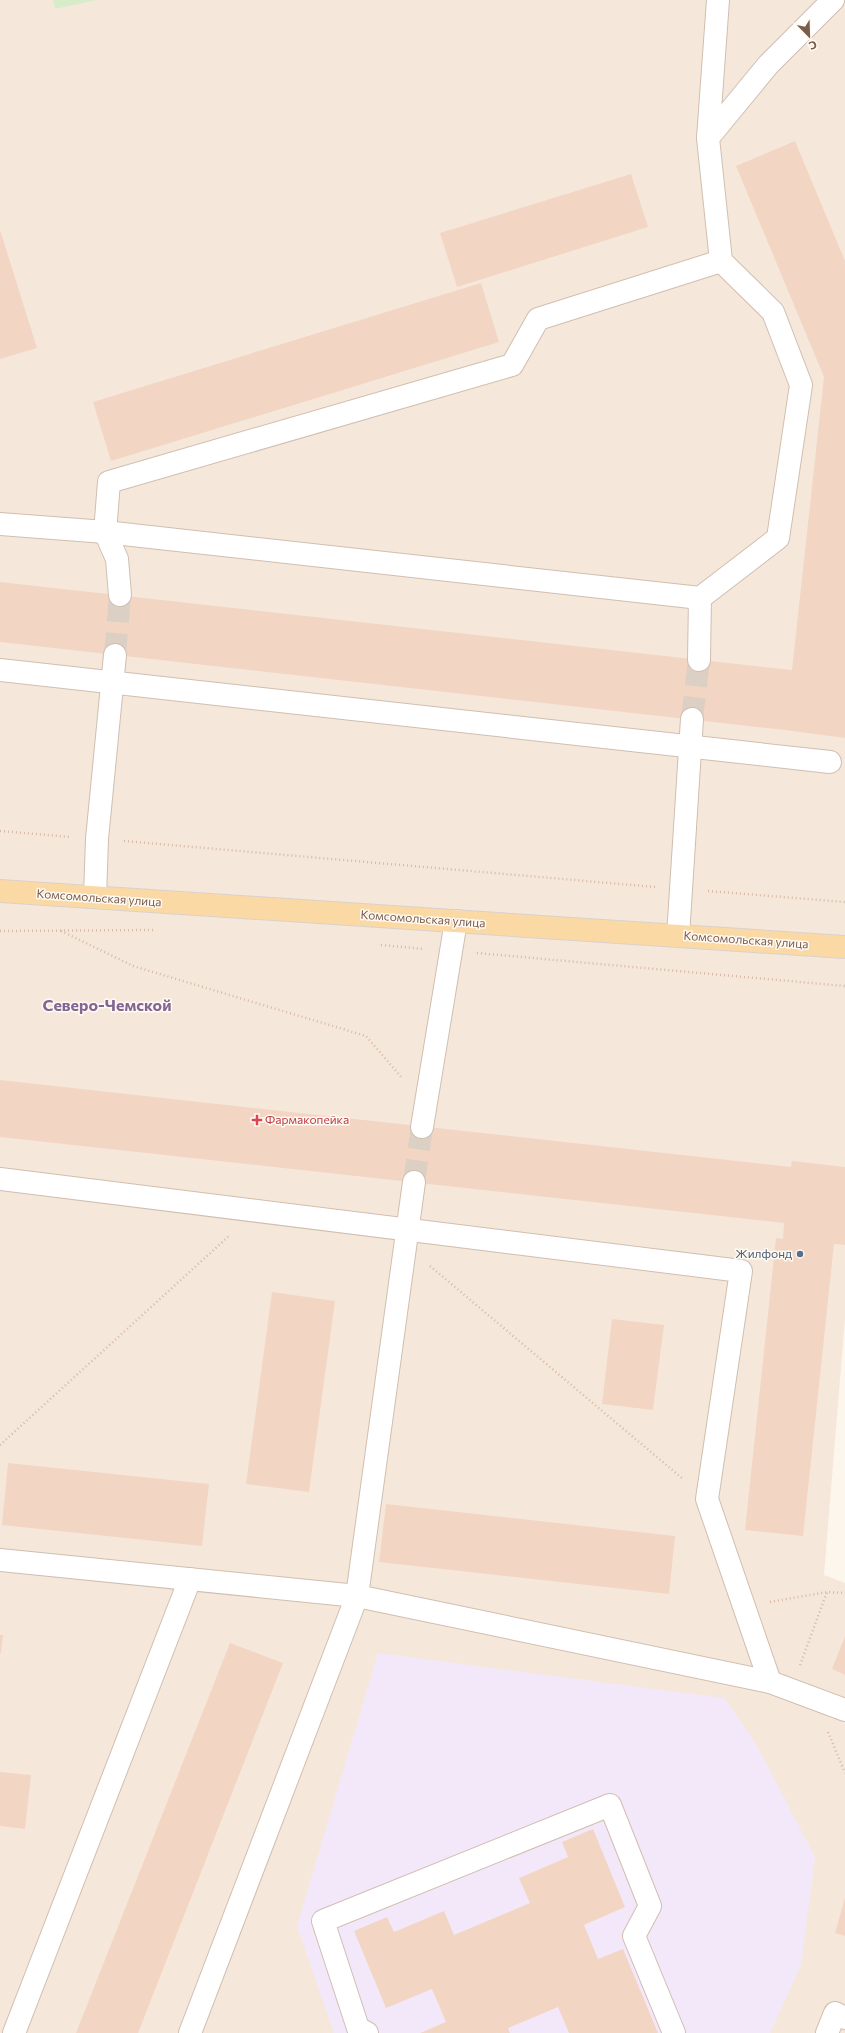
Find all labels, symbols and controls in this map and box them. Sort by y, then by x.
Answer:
north arrow [789,16,829,56]
text: С [807,38,819,53]
street label: Комсомольская улица [36,886,162,908]
street label: Комсомольская улица [360,907,486,929]
street label: Комсомольская улица [683,928,809,950]
district label: Северо-Чемской [42,995,172,1014]
place label: Фармакопейка [265,1112,349,1126]
marker: Фармакопейка [252,1115,262,1125]
place label: Жилфонд [735,1246,792,1260]
marker: Жилфонд [795,1249,805,1259]

